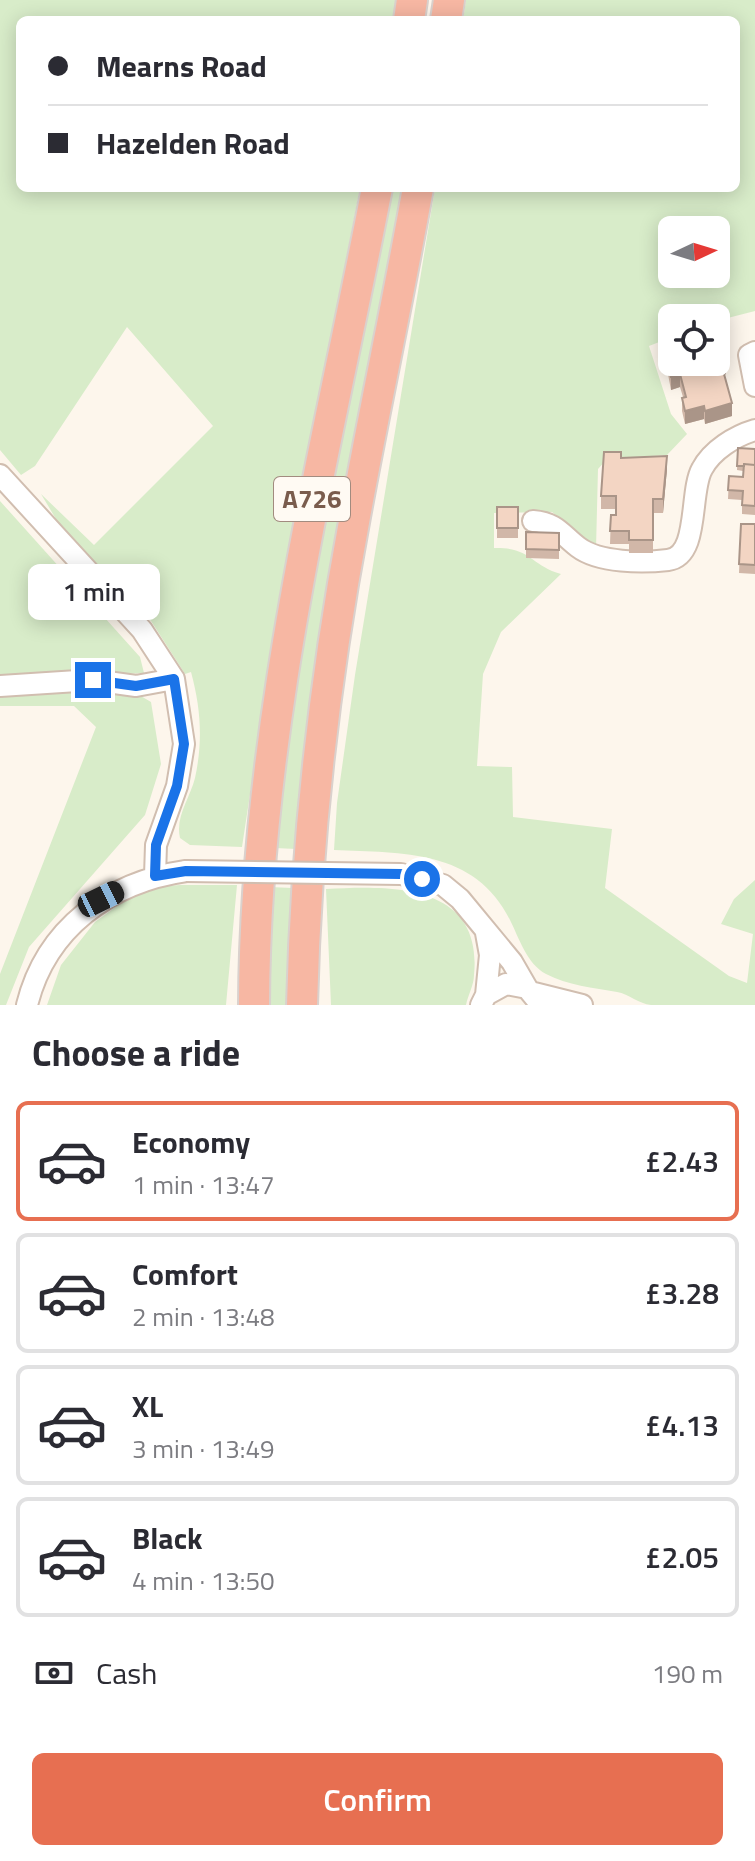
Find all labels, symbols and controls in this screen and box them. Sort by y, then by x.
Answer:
text: Mearns Road [96,43,267,89]
text: Hazelden Road [96,120,290,166]
north arrow [658,216,730,288]
map controls [658,216,730,376]
button: locate [658,304,730,376]
road number: A726 [274,477,350,521]
callout: 1 min [27,564,159,620]
text: 1 min [63,572,125,611]
route end [75,662,111,698]
route start [404,861,440,897]
car [74,878,128,920]
text: Choose a ride [32,1025,240,1080]
text: Economy [132,1119,250,1165]
icon: car [36,1125,108,1197]
text: £2.43 [645,1138,719,1184]
text: 1 min · 13:47 [132,1165,275,1204]
text: Comfort [132,1251,238,1297]
icon: car [36,1257,108,1329]
text: £3.28 [645,1270,719,1316]
text: 2 min · 13:48 [132,1297,275,1336]
text: XL [132,1383,163,1429]
icon: car [36,1389,108,1461]
text: £4.13 [645,1402,719,1448]
text: 3 min · 13:49 [132,1429,275,1468]
text: Black [132,1515,203,1561]
icon: car [36,1521,108,1593]
text: £2.05 [645,1534,719,1580]
text: 4 min · 13:50 [132,1561,275,1600]
text: Cash [96,1650,157,1696]
icon: cash [32,1651,76,1695]
text: 190 m [652,1654,723,1693]
button: Confirm [32,1753,723,1845]

